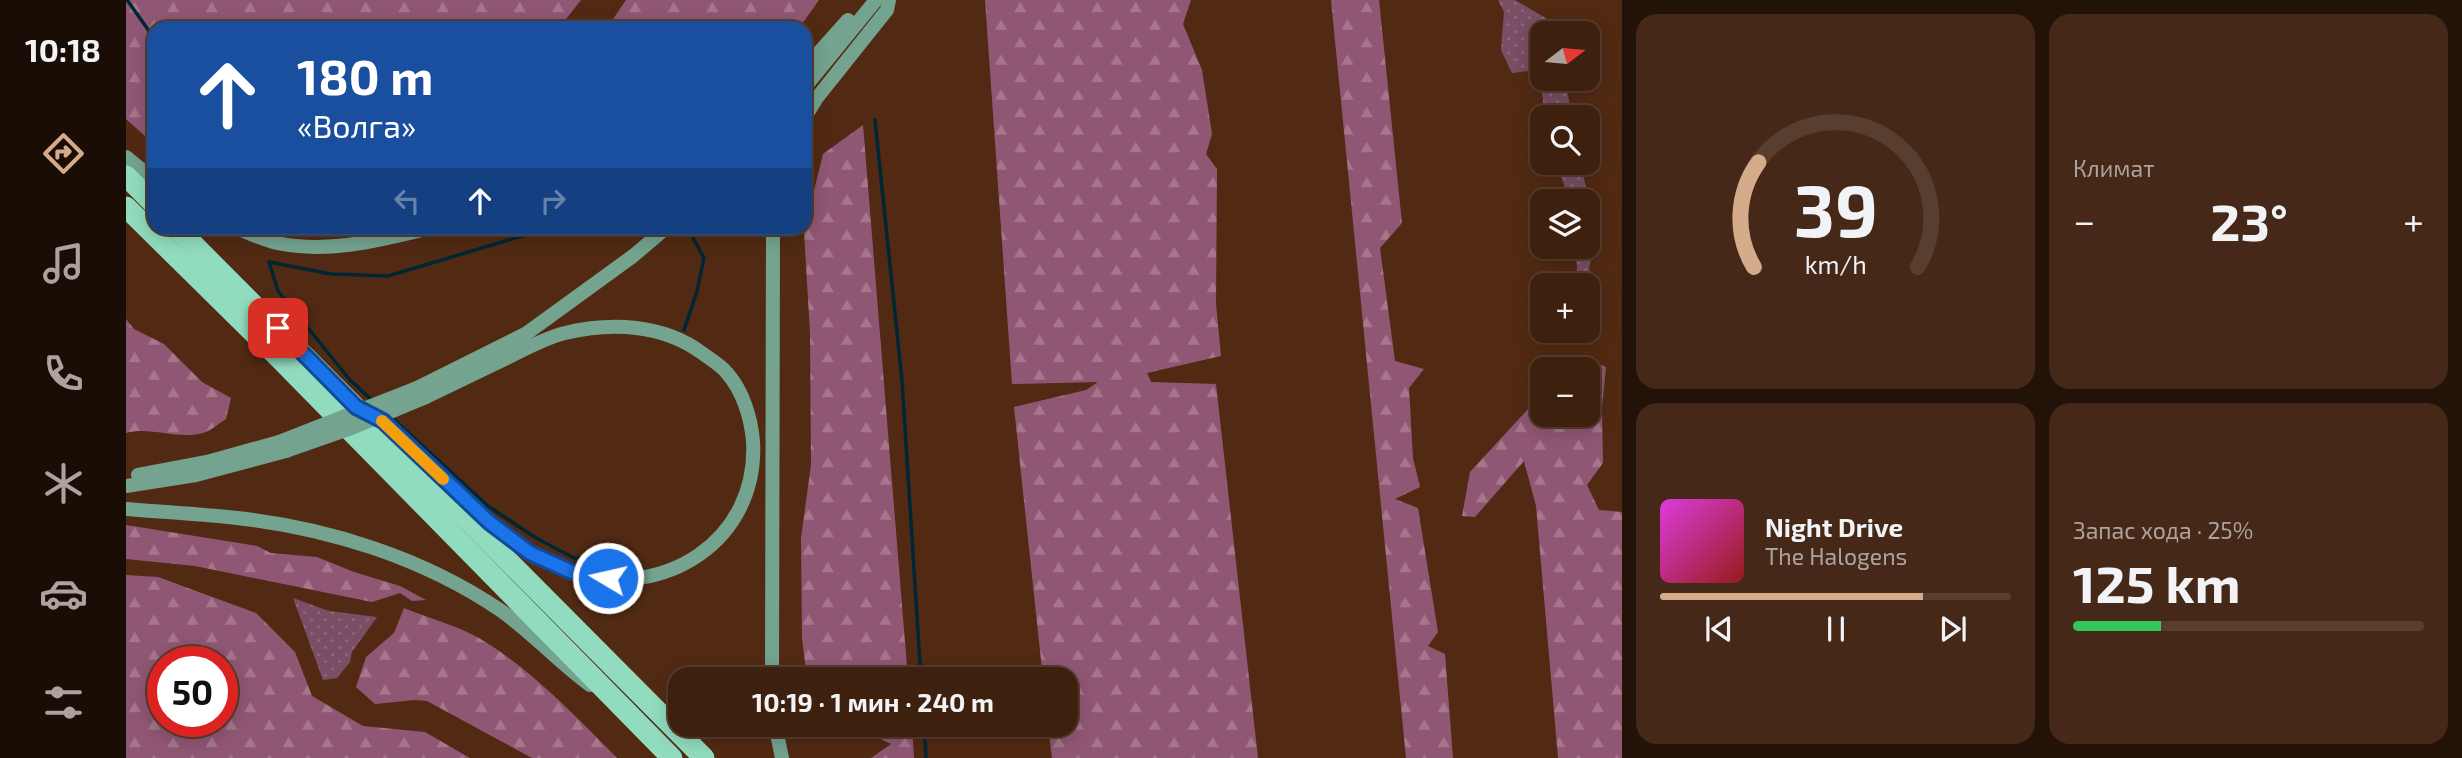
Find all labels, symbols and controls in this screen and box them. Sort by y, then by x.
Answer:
north arrow [1530,21,1600,91]
map controls [1530,21,1600,427]
text: 10:18 [25,30,101,68]
text: 180 m [297,46,433,105]
icon: ahead [182,49,273,140]
button: search [1530,105,1600,175]
text: «Волга» [297,106,416,144]
icon: directions [39,129,88,178]
text: Климат [2073,154,2154,182]
text: 39 [1793,165,1878,253]
icon: left [388,182,426,220]
icon: ahead [461,182,499,220]
icon: right [534,182,572,220]
button: layers [1530,189,1600,259]
text: 23° [2210,189,2288,251]
text: − [2073,197,2095,243]
text: + [2403,197,2424,243]
icon: music [39,239,88,288]
text: km/h [1804,249,1867,279]
button: + [1530,273,1600,343]
pin [248,298,308,358]
icon: arrive [259,309,297,347]
icon: phone [39,349,88,398]
button: − [1530,357,1600,427]
icon: climate [39,459,88,508]
text: Night Drive [1765,511,1903,542]
text: Запас хода · 25% [2073,516,2253,544]
position arrow [571,541,645,615]
text: The Halogens [1765,542,1907,570]
text: 125 km [2073,551,2241,613]
icon: car [39,569,88,618]
icon: previous [1700,610,1738,648]
icon: pause [1817,610,1855,648]
icon: next [1934,610,1972,648]
speed limit sign: 50 [147,646,238,737]
icon: filters [39,678,88,727]
text: 10:19 · 1 мин · 240 m [752,686,994,717]

